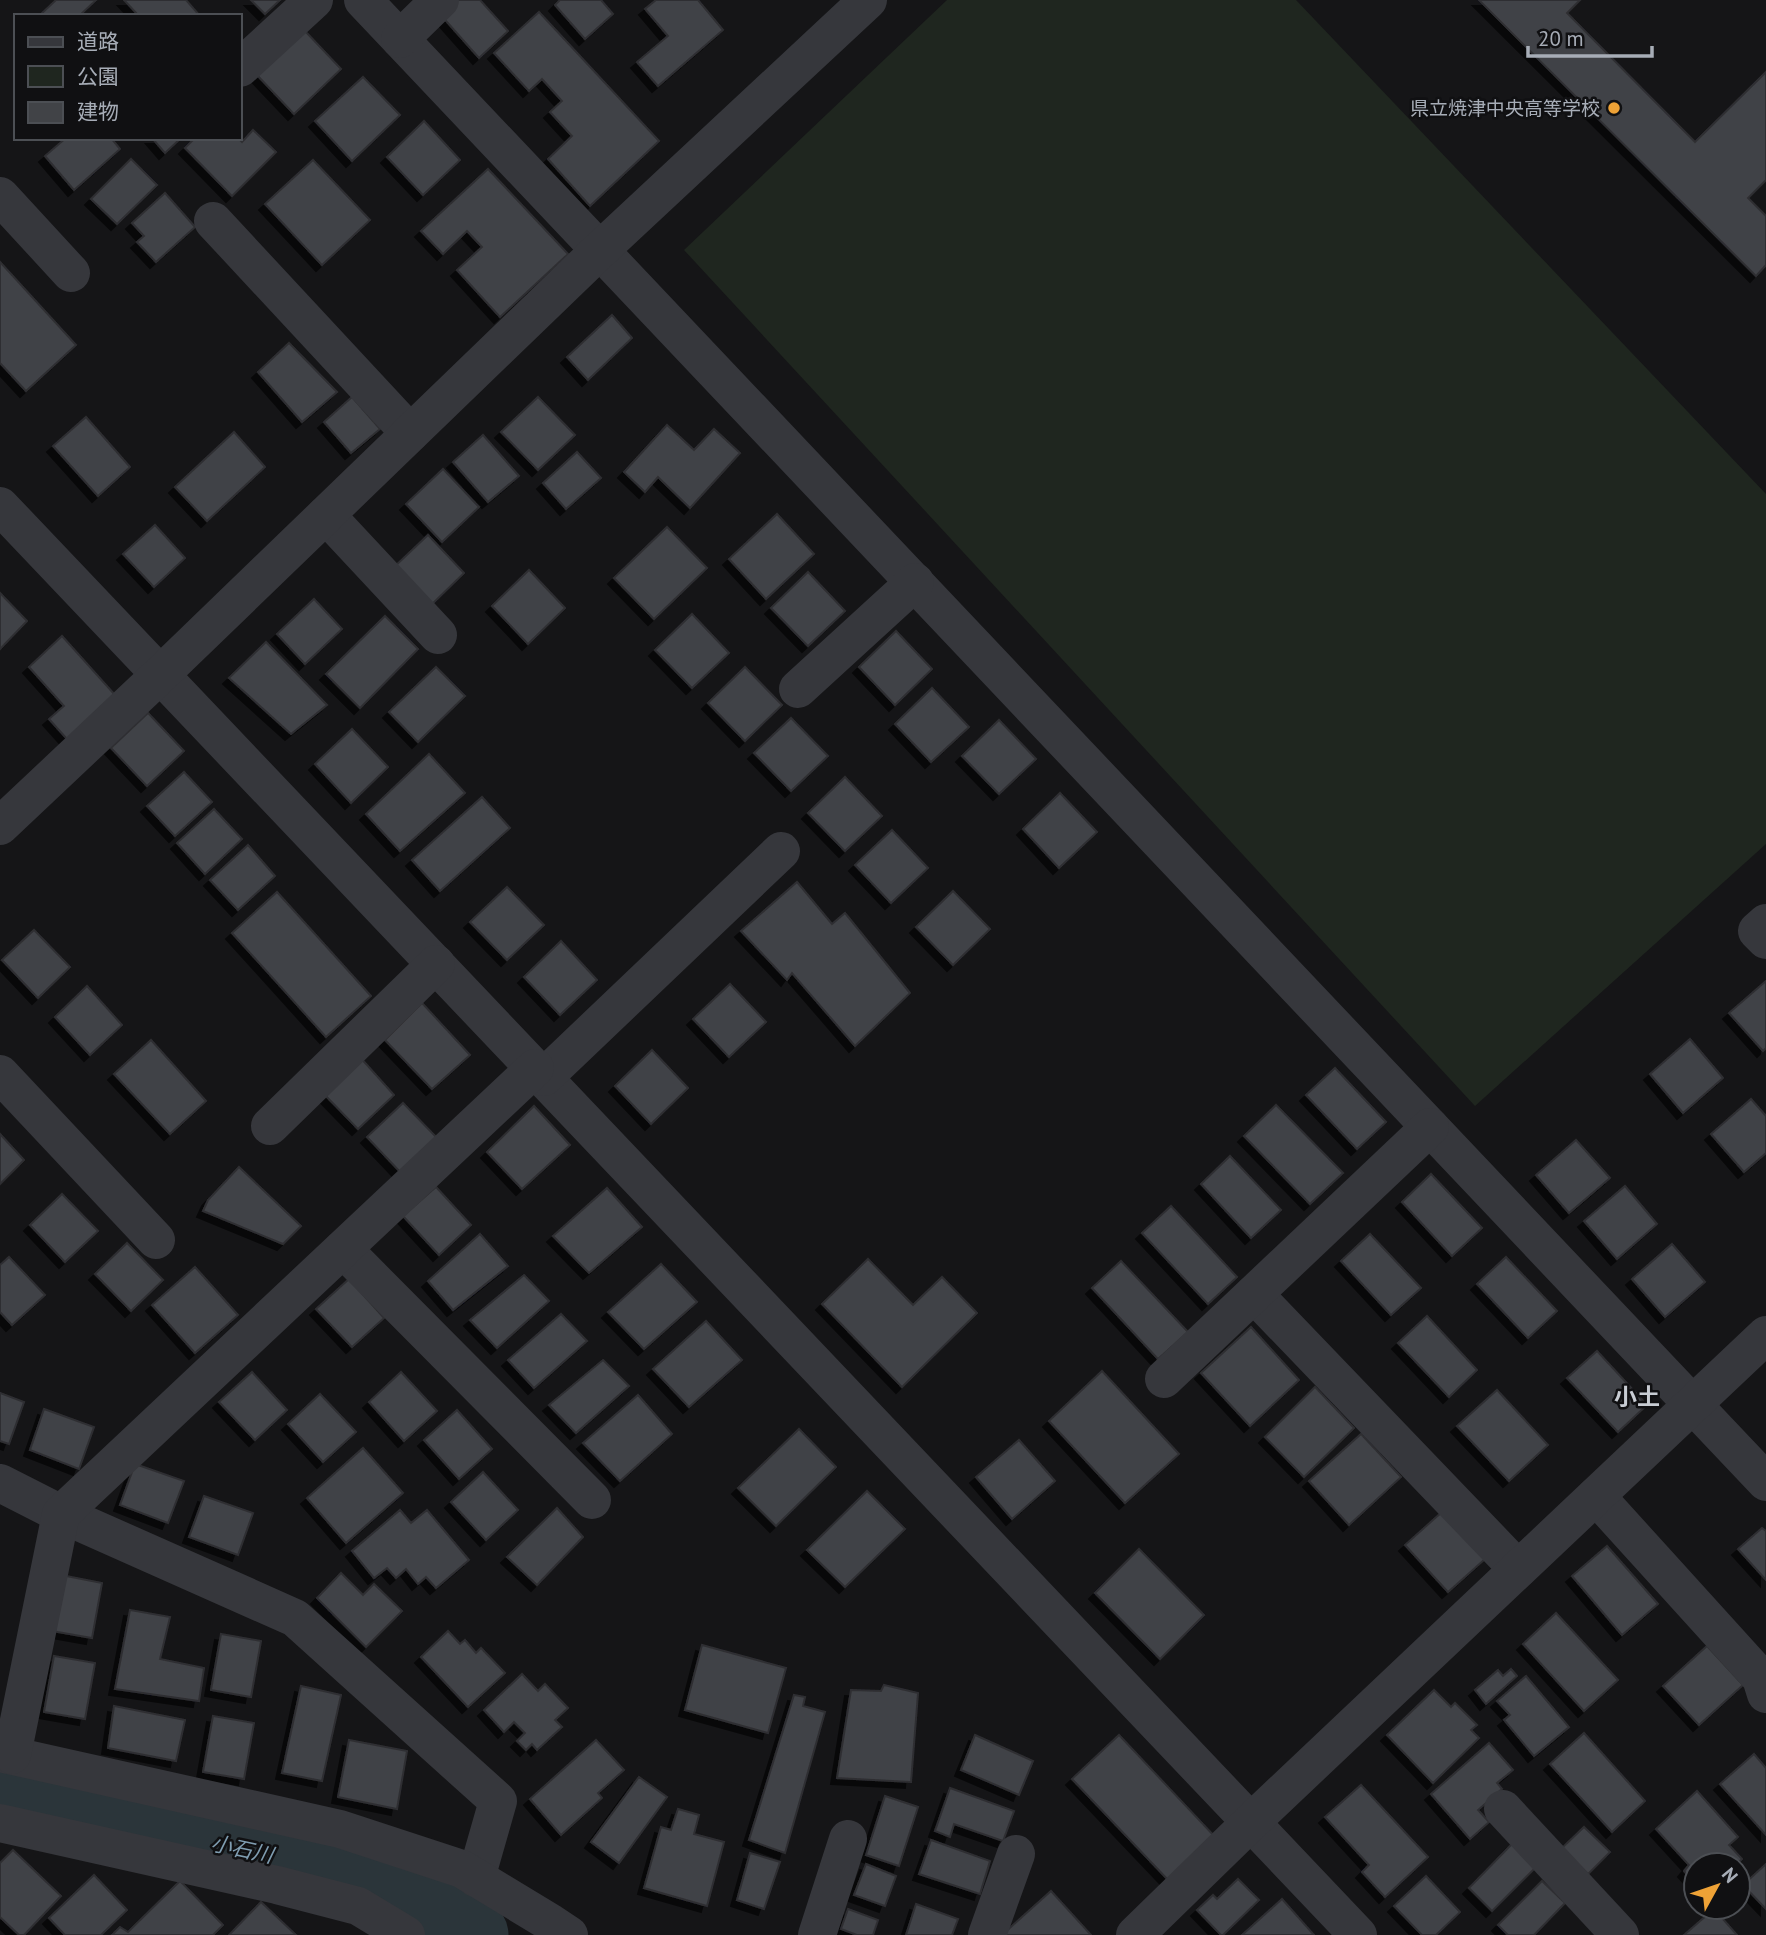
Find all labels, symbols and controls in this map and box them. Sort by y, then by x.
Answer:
legend [14,14,242,140]
scale bar [1528,14,1652,58]
text: 20 m [1538,25,1584,52]
text: 道路 [77,28,119,55]
text: 公園 [77,63,119,90]
place label: 県立焼津中央高等学校 [1410,96,1600,120]
text: 建物 [77,98,119,125]
marker: 県立焼津中央高等学校 [1606,100,1622,116]
district label: 小土 [1614,1382,1660,1411]
water label: 小石川 [208,1829,278,1869]
north arrow [1682,1851,1752,1921]
text: N [1717,1863,1743,1888]

